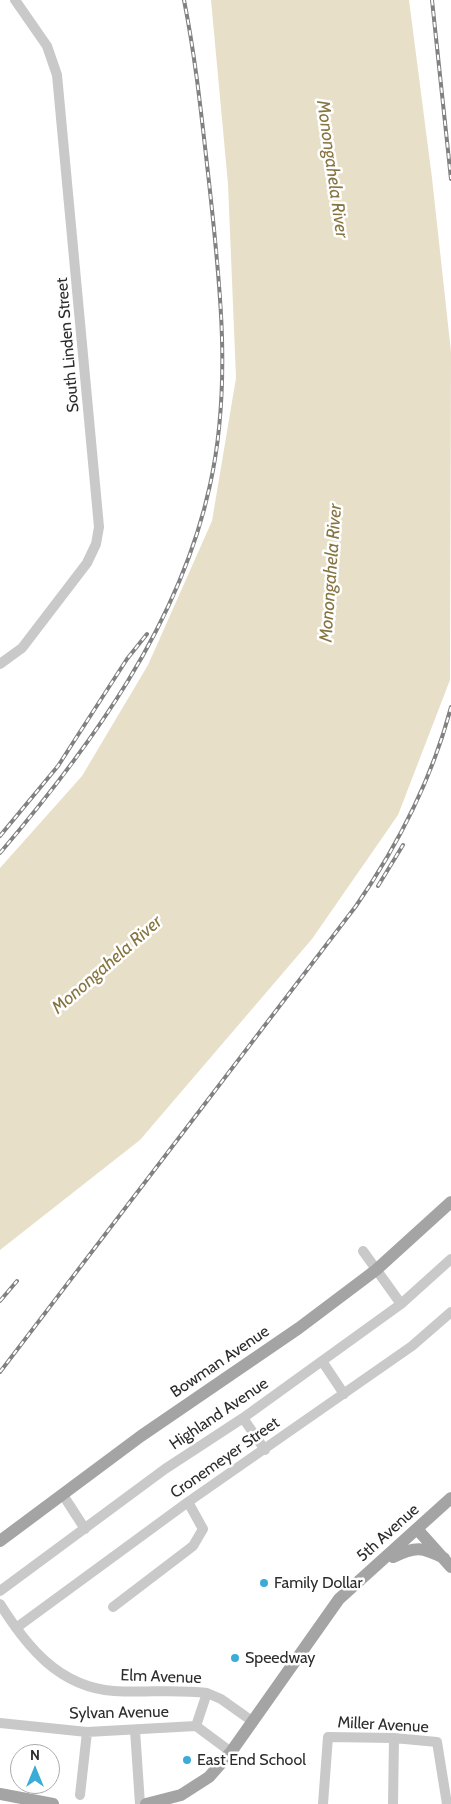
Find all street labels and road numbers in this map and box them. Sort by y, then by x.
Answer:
street label: South Linden Street [53,277,83,413]
street label: Bowman Avenue [167,1322,273,1402]
street label: Highland Avenue [166,1374,272,1454]
street label: Cronemeyer Street [167,1413,283,1503]
street label: 5th Avenue [353,1500,423,1566]
street label: Elm Avenue [120,1666,202,1688]
street label: Sylvan Avenue [69,1703,169,1723]
street label: Miller Avenue [337,1713,429,1737]

